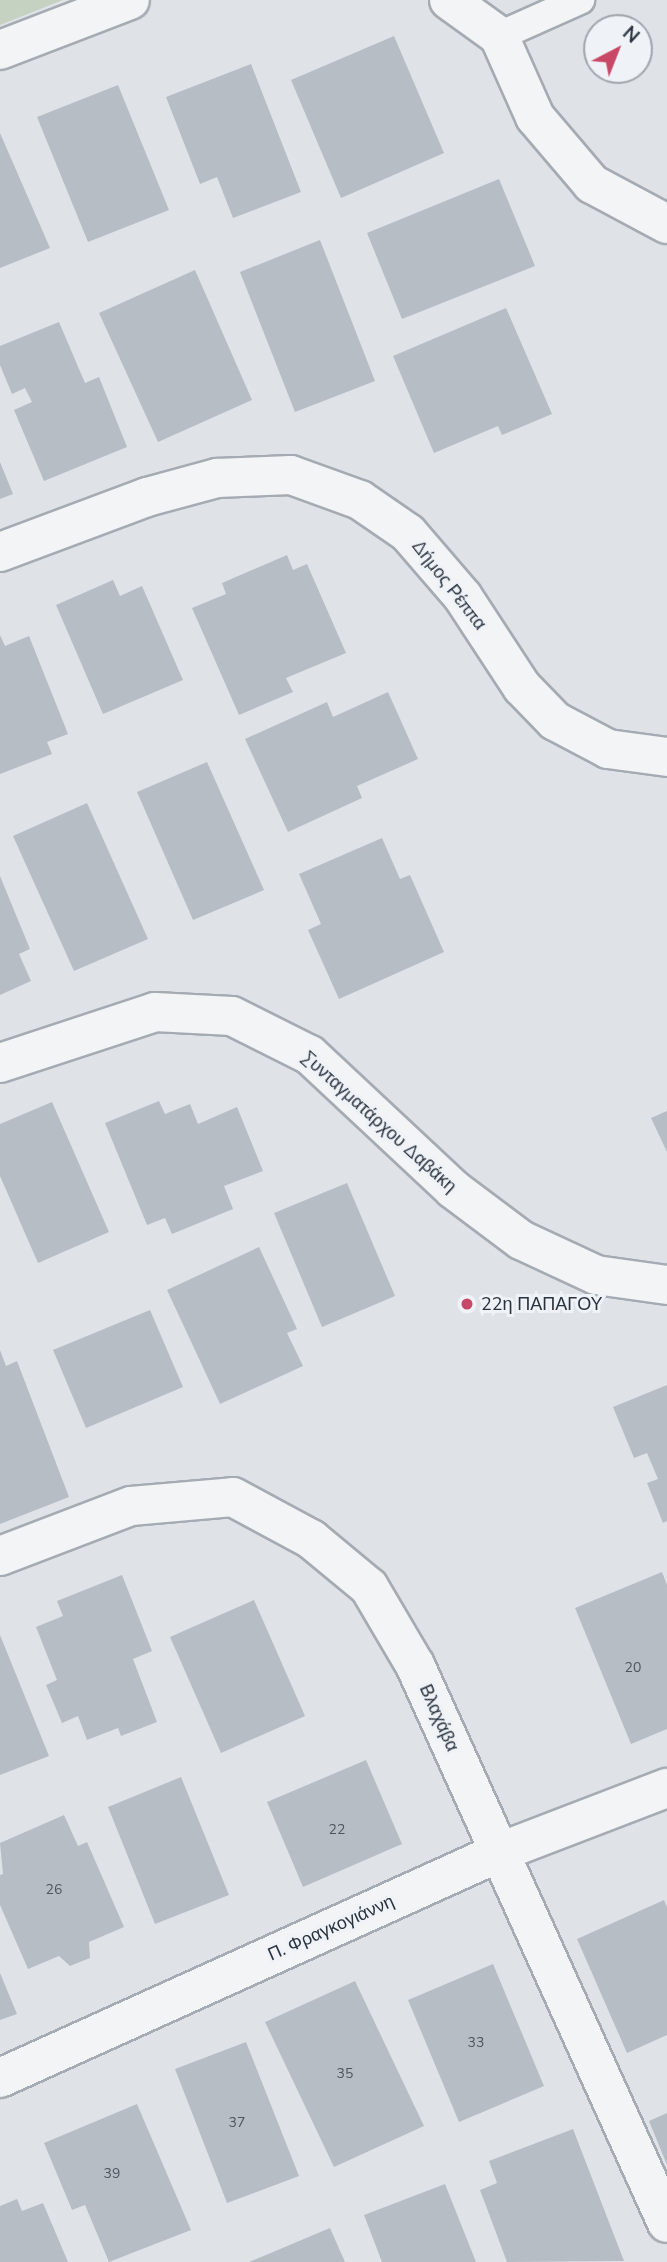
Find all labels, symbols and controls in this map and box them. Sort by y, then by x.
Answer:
north arrow [583,14,653,84]
text: N [617,20,645,49]
street label: Δήμος Ρέππα [407,536,491,634]
street label: Συνταγματάρχου Δαβάκη [297,1047,461,1197]
place label: 22η ΠΑΠΑΓΟΥ [481,1293,603,1315]
marker: 22η ΠΑΠΑΓΟΥ [459,1296,475,1312]
house number: 20 [625,1660,641,1676]
street label: Βλαχάβα [415,1681,463,1755]
house number: 22 [329,1822,345,1838]
house number: 26 [46,1882,62,1898]
street label: Π. Φραγκογιάννη [265,1890,397,1966]
house number: 33 [468,2035,484,2051]
house number: 35 [337,2066,353,2082]
house number: 37 [229,2115,245,2131]
house number: 39 [104,2166,120,2182]

